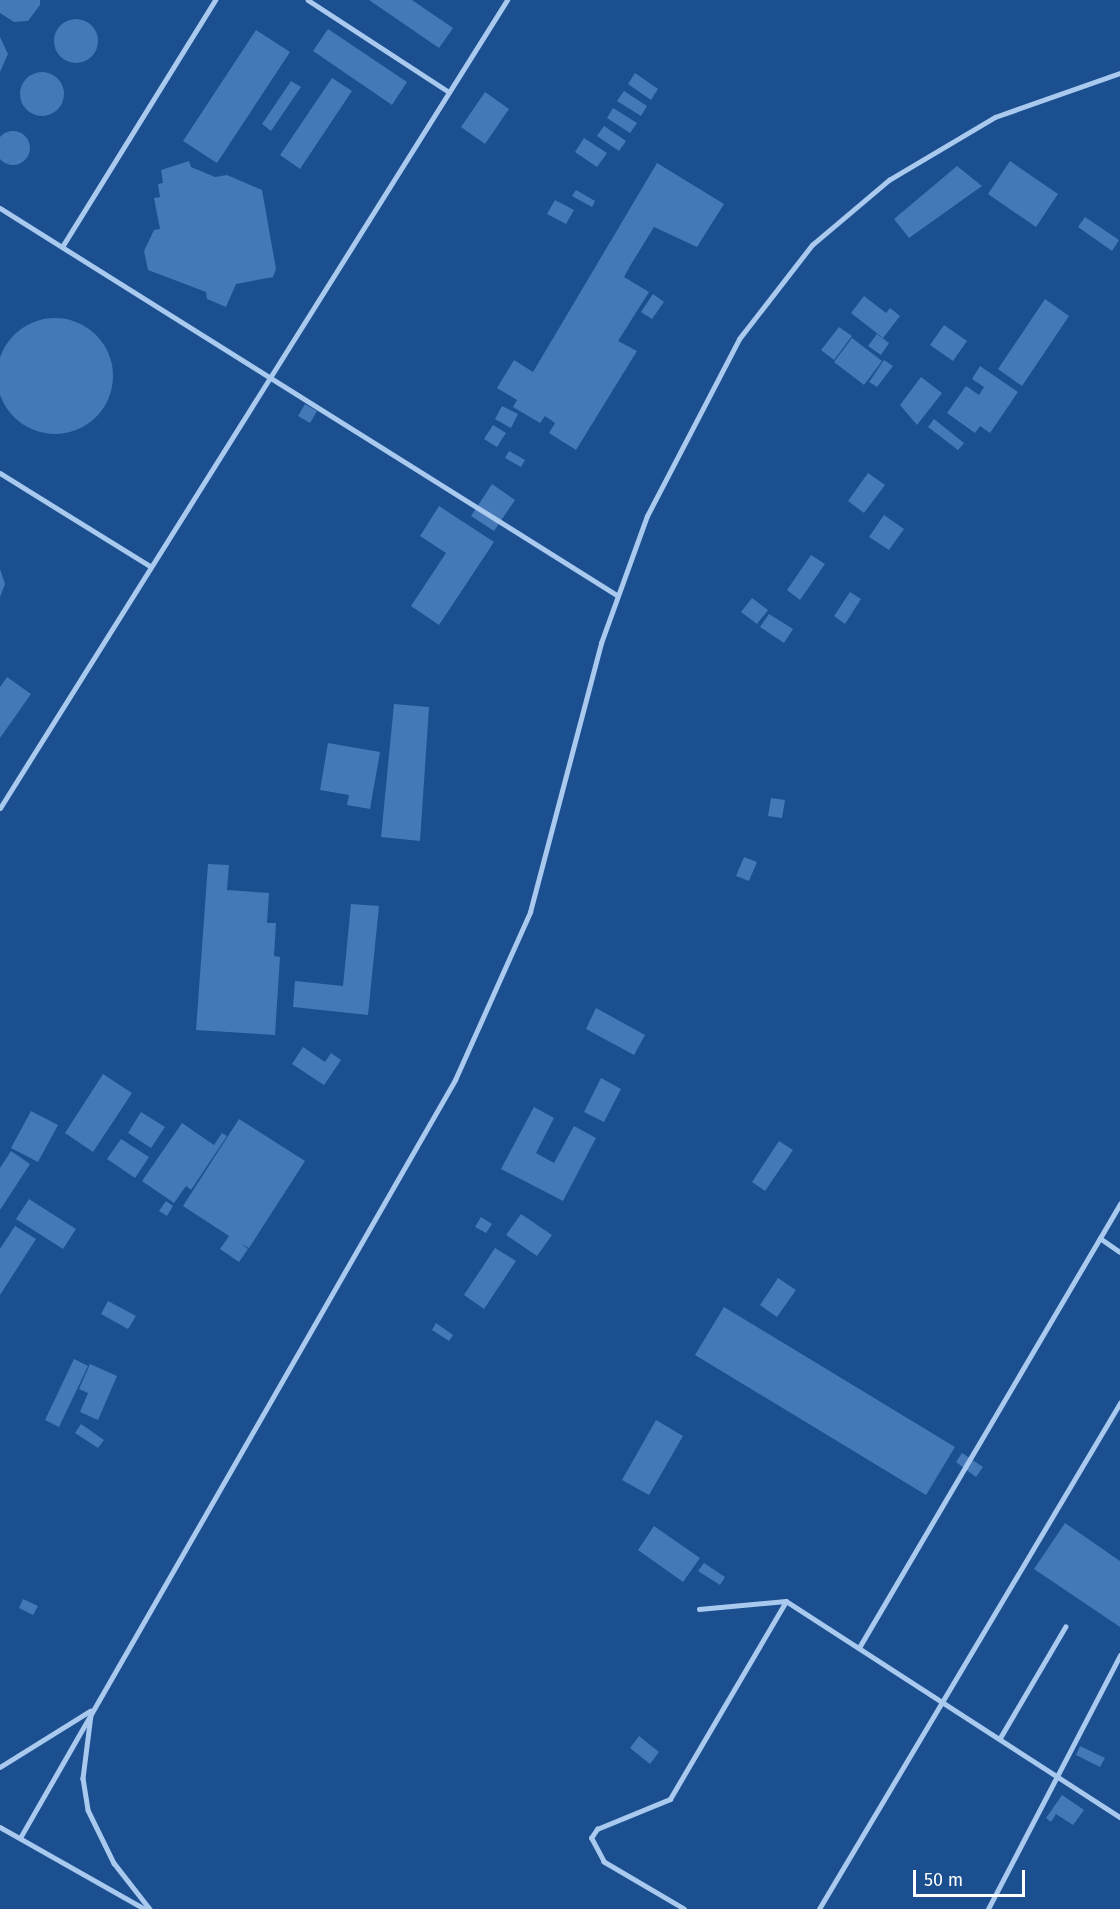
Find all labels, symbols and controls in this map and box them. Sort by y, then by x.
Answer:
scale bar [916,1858,1028,1896]
text: 50 m [924,1869,963,1891]

